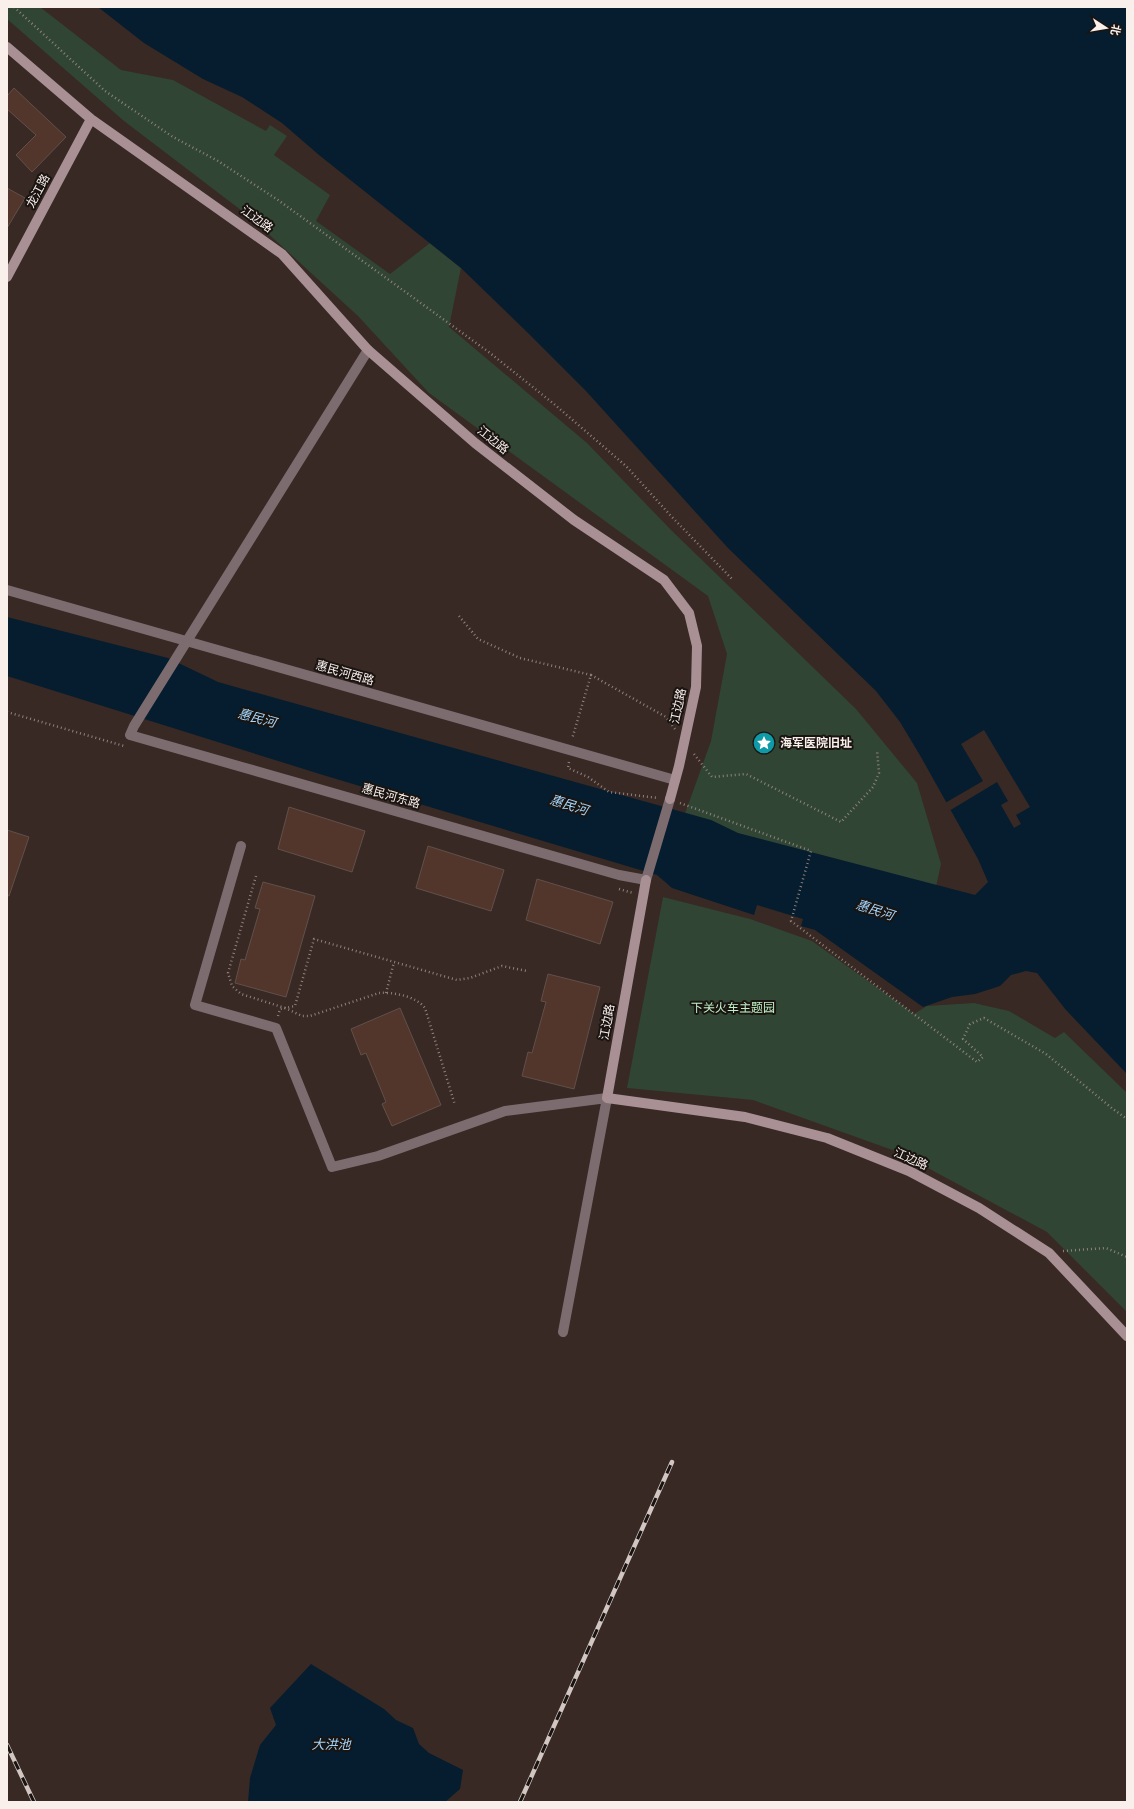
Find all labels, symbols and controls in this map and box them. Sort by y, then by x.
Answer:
north arrow [1086,8,1126,48]
text: 北 [1108,23,1123,37]
street label: 龙江路 [23,172,53,210]
street label: 江边路 [238,203,276,235]
street label: 江边路 [475,423,511,457]
street label: 惠民河西路 [314,658,376,688]
street label: 江边路 [667,687,689,725]
water label: 惠民河 [236,706,281,731]
place icon: 海军医院旧址 [751,730,777,756]
place label: 海军医院旧址 [780,736,852,750]
street label: 惠民河东路 [360,781,422,811]
water label: 惠民河 [548,792,593,819]
water label: 惠民河 [854,897,899,924]
park label: 下关火车主题园 [691,1001,775,1015]
street label: 江边路 [597,1003,617,1041]
street label: 江边路 [892,1145,930,1173]
water label: 大洪池 [311,1737,352,1752]

